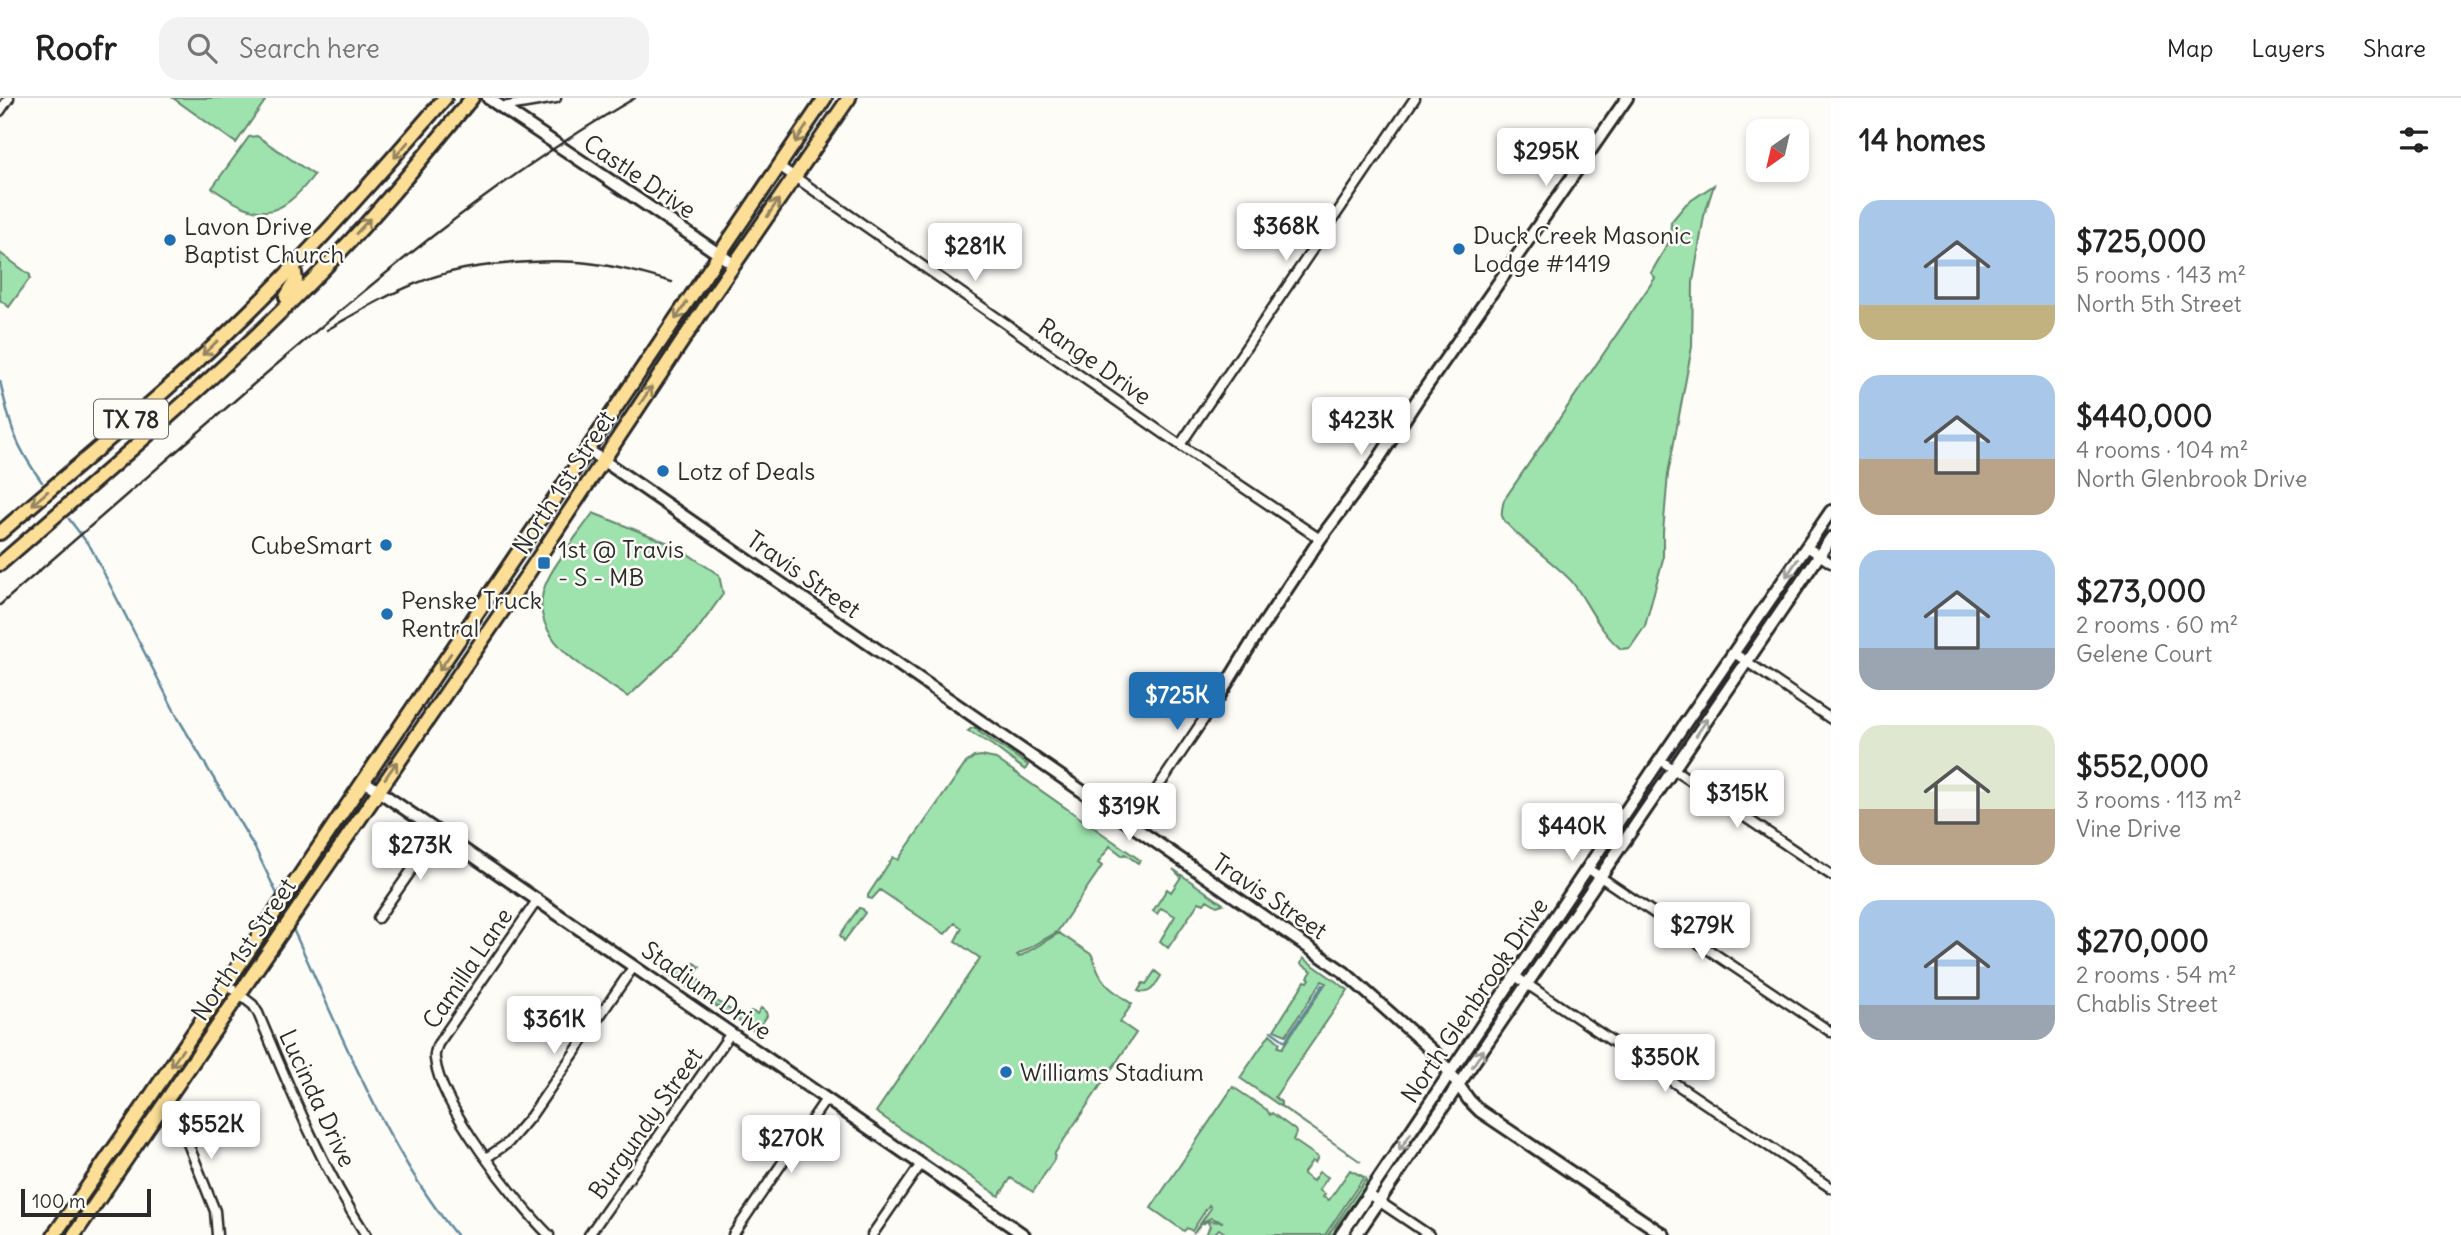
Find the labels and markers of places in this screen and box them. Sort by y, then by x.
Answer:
pin: $295K [1497,129,1595,188]
pin: $368K [1237,204,1335,263]
place label: Lavon Drive Baptist Church [184,211,344,269]
place label: Duck Creek Masonic Lodge #1419 [1473,220,1692,278]
pin: $281K [926,223,1024,283]
marker: Lavon Drive Baptist Church [162,232,178,248]
marker: Duck Creek Masonic Lodge #1419 [1451,241,1467,257]
pin: $423K [1312,398,1410,457]
place label: Lotz of Deals [677,456,815,486]
marker: Lotz of Deals [655,463,671,479]
place label: CubeSmart [250,530,372,560]
place label: 1st @ Travis - S - MB [558,534,684,592]
marker: CubeSmart [378,537,394,553]
marker: 1st @ Travis - S - MB [536,555,552,571]
place label: Penske Truck Rentral [401,585,542,643]
marker: Penske Truck Rentral [379,606,395,622]
pin: $725K [1128,672,1226,732]
pin: $315K [1688,770,1786,830]
pin: $319K [1080,784,1178,843]
pin: $440K [1523,804,1621,863]
pin: $273K [371,822,469,882]
pin: $279K [1653,902,1751,962]
pin: $361K [505,996,603,1056]
pin: $350K [1616,1034,1714,1094]
place label: Williams Stadium [1020,1057,1204,1087]
marker: Williams Stadium [998,1064,1014,1080]
pin: $552K [162,1102,260,1161]
pin: $270K [742,1116,840,1175]

